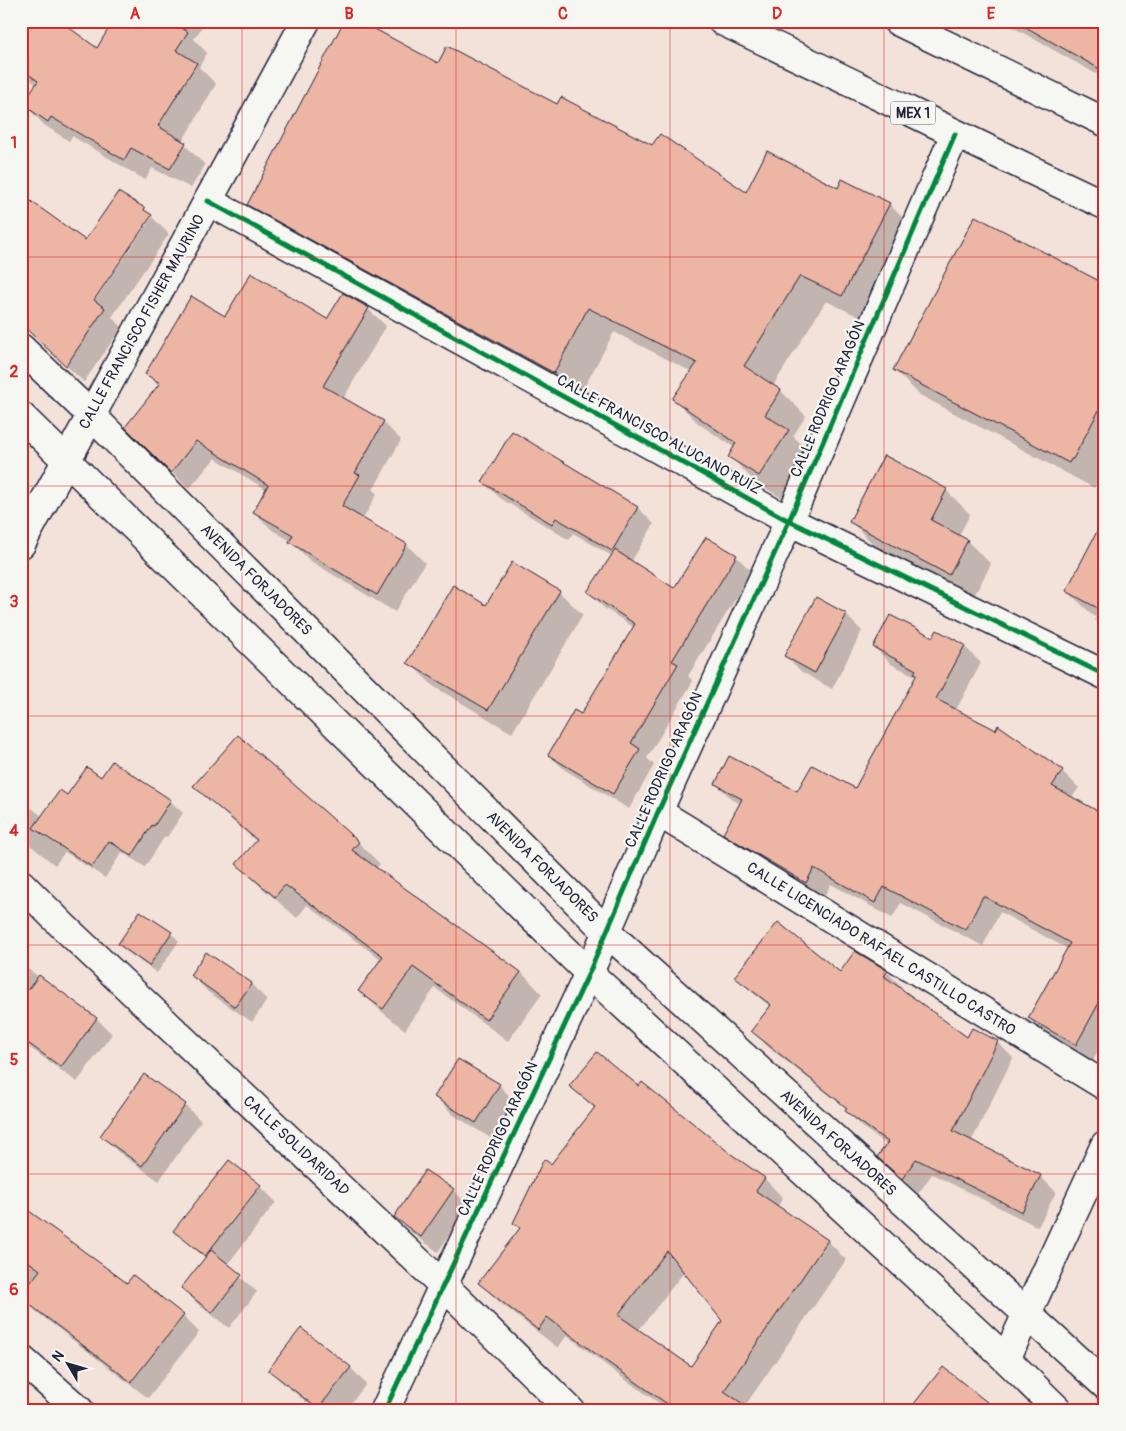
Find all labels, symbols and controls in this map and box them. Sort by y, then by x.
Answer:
text: A [130,4,141,24]
text: B [344,4,354,24]
text: C [558,4,568,24]
text: D [772,4,782,24]
text: E [987,4,996,24]
road number: MEX 1 [890,102,936,125]
text: 1 [11,133,17,153]
street label: CALLE FRANCISCO FISHER MAURINO [75,211,209,433]
street label: CALLE RODRIGO ARAGÓN [786,318,870,480]
text: 2 [10,362,19,382]
street label: CALLE FRANCISCO ALUCANO RUÍZ [553,371,765,499]
street label: AVENIDA FORJADORES [196,520,316,640]
text: 3 [10,592,19,612]
street label: CALLE RODRIGO ARAGÓN [621,689,707,851]
street label: AVENIDA FORJADORES [482,807,602,927]
text: 4 [9,821,19,841]
street label: CALLE LICENCIADO RAFAEL CASTILLO CASTRO [743,858,1019,1040]
text: 5 [10,1050,19,1070]
street label: CALLE RODRIGO ARAGÓN [454,1059,542,1219]
street label: AVENIDA FORJADORES [776,1086,900,1200]
street label: CALLE SOLIDARIDAD [239,1092,353,1200]
text: 6 [9,1280,19,1300]
north arrow [42,1338,92,1388]
text: N [49,1347,68,1365]

